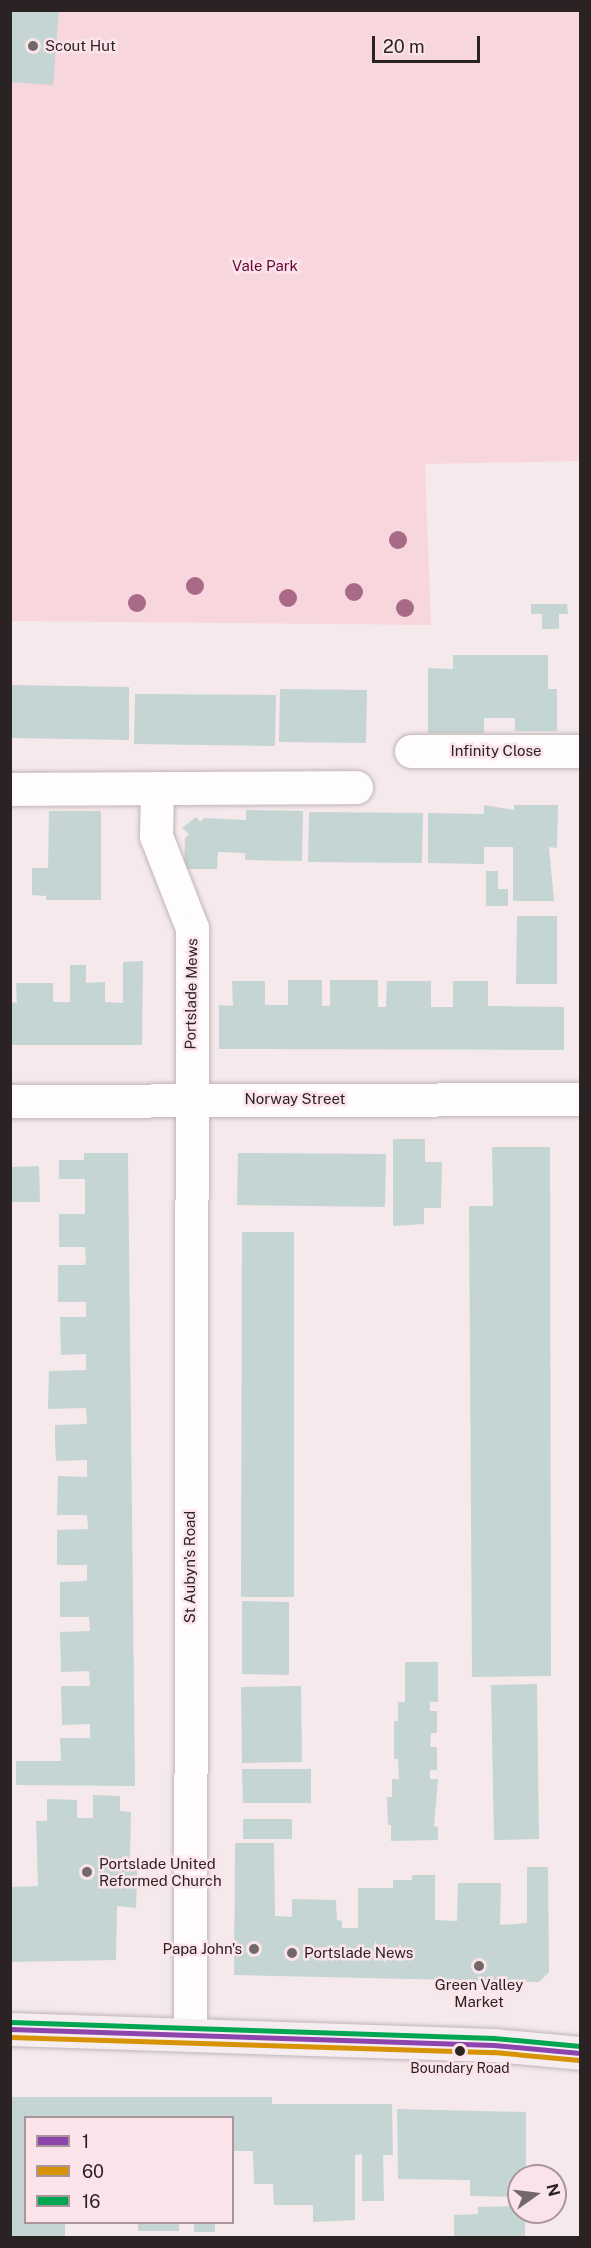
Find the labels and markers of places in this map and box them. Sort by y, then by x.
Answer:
place label: Scout Hut [45,37,116,55]
marker: Scout Hut [26,39,40,53]
place label: Portslade United Reformed Church [99,1854,222,1889]
marker: Portslade United Reformed Church [80,1865,94,1879]
place label: Papa John's [163,1940,242,1958]
marker: Papa John's [247,1942,261,1956]
place label: Portslade News [304,1944,414,1962]
marker: Portslade News [285,1946,299,1960]
marker: Green Valley Market [472,1959,486,1973]
place label: Green Valley Market [435,1975,523,2010]
marker: Boundary Road [454,2045,466,2057]
place label: Boundary Road [410,2060,510,2076]

